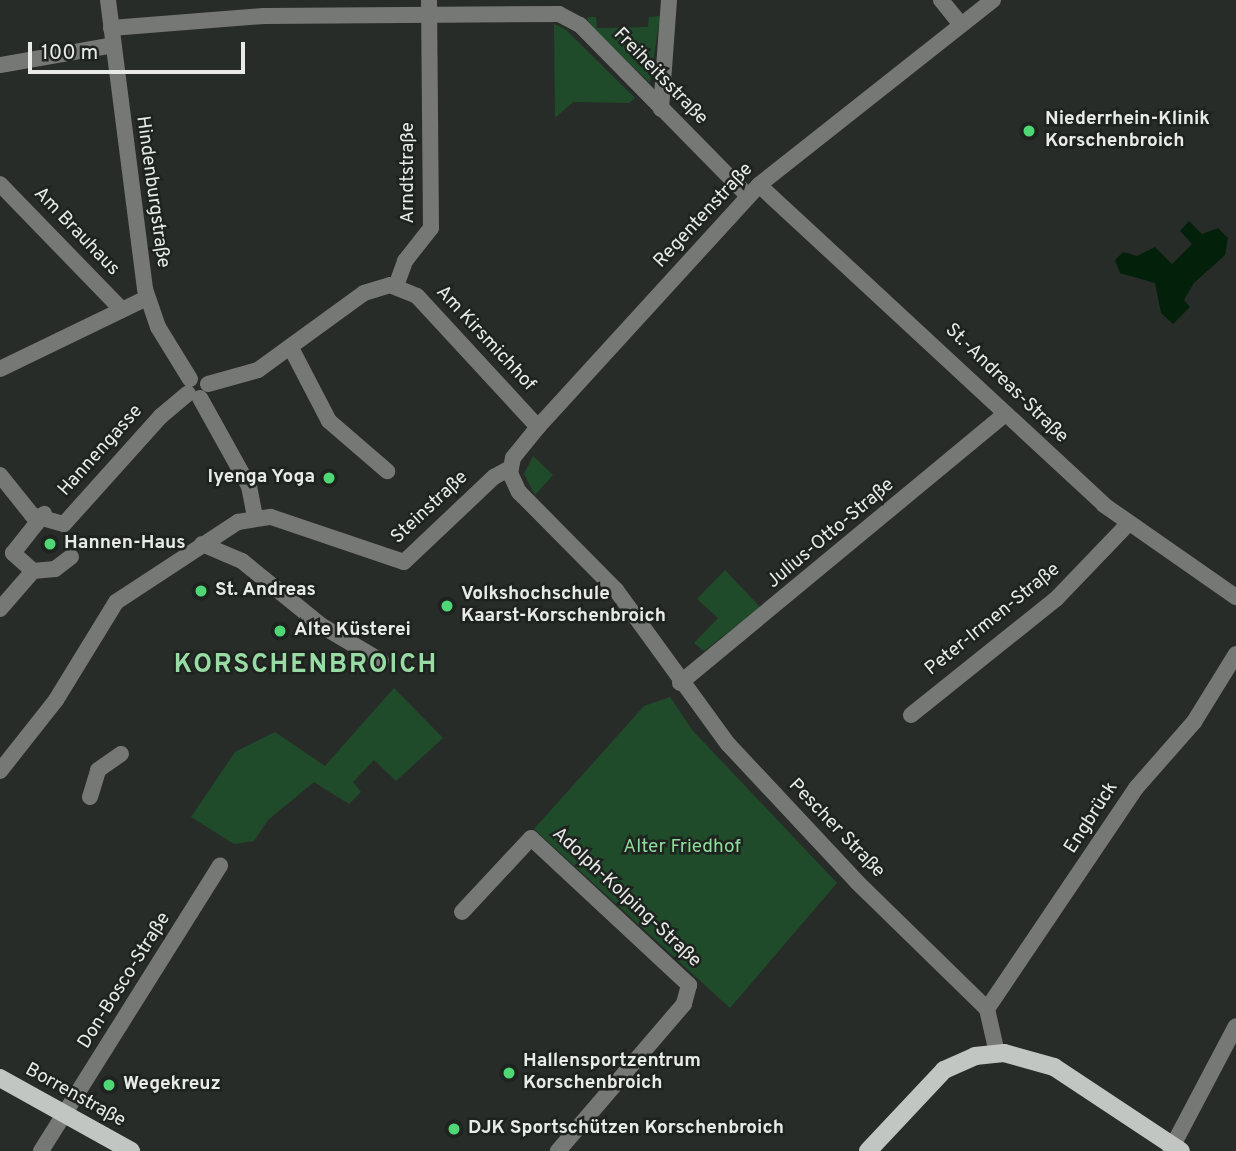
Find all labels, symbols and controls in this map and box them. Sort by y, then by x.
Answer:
street label: Freiheitsstraße [608,24,712,130]
scale bar [32,28,248,72]
text: 100 m [41,40,98,67]
place label: Niederrhein-Klinik Korschenbroich [1045,109,1210,153]
street label: Hindenburgstraße [130,115,174,269]
marker: Niederrhein-Klinik Korschenbroich [1019,121,1039,141]
street label: Arndtstraße [398,122,420,224]
street label: Regentenstraße [650,159,758,273]
street label: Am Brauhaus [28,183,124,281]
street label: Am Kirsmichhof [430,282,540,396]
street label: St.-Andreas-Straße [940,319,1072,449]
street label: Hannengasse [54,401,148,501]
place label: Iyenga Yoga [207,467,315,489]
street label: Steinstraße [387,467,473,549]
marker: Iyenga Yoga [321,470,337,486]
street label: Julius-Otto-Straße [763,474,899,594]
place label: Hannen-Haus [64,533,186,555]
marker: Hannen-Haus [42,536,58,552]
street label: Peter-Irmen-Straße [921,559,1065,681]
place label: St. Andreas [215,580,317,602]
marker: St. Andreas [193,583,209,599]
place label: Volkshochschule Kaarst-Korschenbroich [461,584,666,628]
marker: Volkshochschule Kaarst-Korschenbroich [439,598,455,614]
place label: Alte Küsterei [294,620,411,642]
marker: Alte Küsterei [272,623,288,639]
district label: KORSCHENBROICH [175,650,437,682]
street label: Pescher Straße [783,775,889,883]
street label: Engbrück [1060,778,1124,858]
street label: Adolph-Kolping-Straße [547,823,705,973]
park label: Alter Friedhof [623,837,741,859]
street label: Don-Bosco-Straße [74,909,176,1053]
place label: Hallensportzentrum Korschenbroich [523,1051,701,1095]
street label: Borrenstraße [21,1059,129,1133]
marker: Hallensportzentrum Korschenbroich [501,1065,517,1081]
place label: Wegekreuz [123,1074,221,1096]
marker: Wegekreuz [101,1077,117,1093]
place label: DJK Sportschützen Korschenbroich [468,1118,784,1140]
marker: DJK Sportschützen Korschenbroich [446,1121,462,1137]

